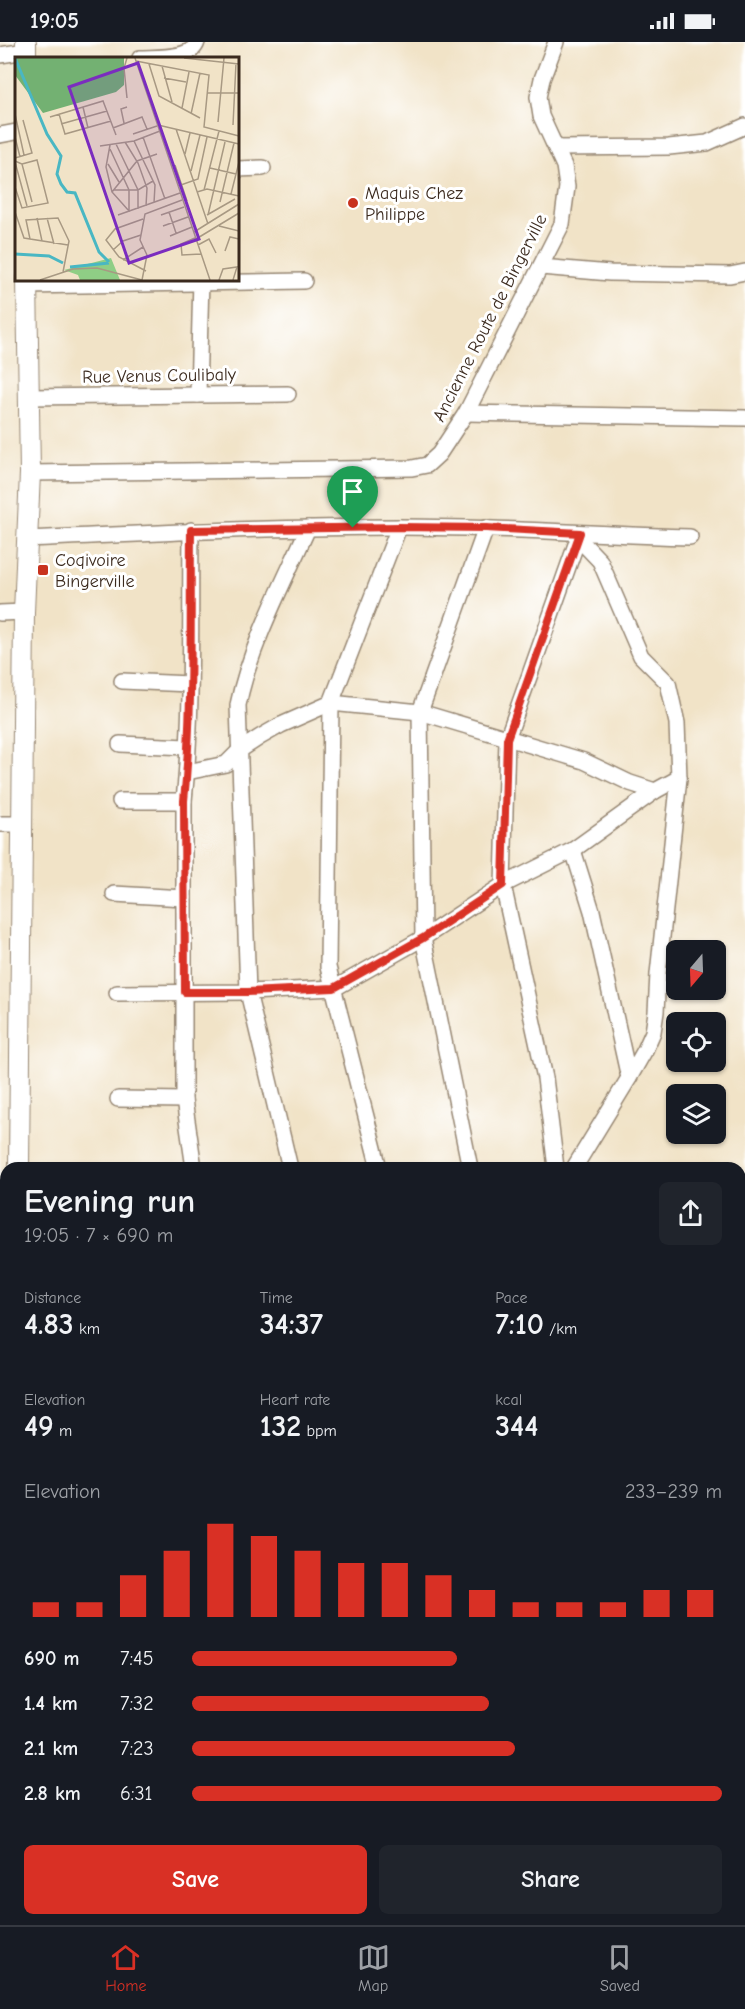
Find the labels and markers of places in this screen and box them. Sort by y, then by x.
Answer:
place label: Maquis Chez Philippe [365,183,463,225]
marker: Maquis Chez Philippe [346,196,360,210]
pin [327,466,378,528]
place label: Coqivoire Bingerville [55,550,134,592]
marker: Coqivoire Bingerville [36,563,50,577]

